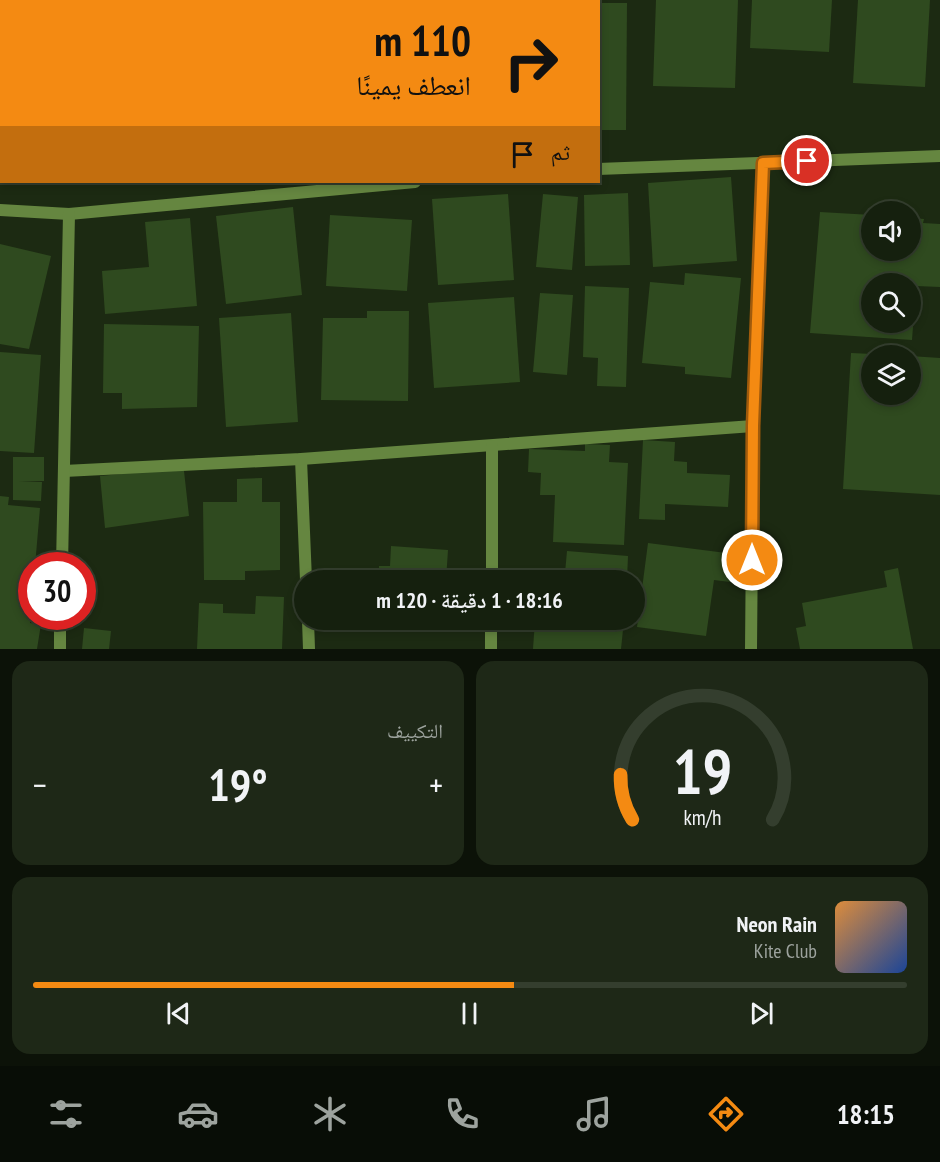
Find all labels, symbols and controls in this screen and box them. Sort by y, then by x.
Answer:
text: 110 m [374,13,471,68]
icon: right [492,24,570,102]
text: انعطف يمينًا [356,68,471,102]
pin [781,135,832,186]
icon: arrive [506,138,539,171]
text: ثم [551,138,570,166]
icon: arrive [790,144,823,177]
map controls [861,201,921,405]
button: sound [861,201,921,261]
button: search [861,273,921,333]
button: layers [861,345,921,405]
position arrow [720,528,784,592]
speed limit sign: 30 [18,552,96,630]
text: 18:16 · 1 دقيقة · 120 m [376,586,563,614]
text: التكييف [387,718,443,744]
text: 19 [672,730,732,811]
text: 19° [208,755,268,813]
text: − [33,763,47,806]
text: + [429,763,443,806]
text: km/h [683,803,721,831]
text: Neon Rain [737,910,817,938]
text: Kite Club [754,938,817,964]
icon: previous [162,997,195,1030]
icon: pause [453,997,486,1030]
icon: next [745,997,778,1030]
icon: filters [45,1093,87,1135]
icon: car [177,1093,219,1135]
icon: climate [309,1093,351,1135]
icon: phone [441,1093,483,1135]
icon: music [573,1093,615,1135]
icon: directions [705,1093,747,1135]
text: 18:15 [837,1097,895,1131]

